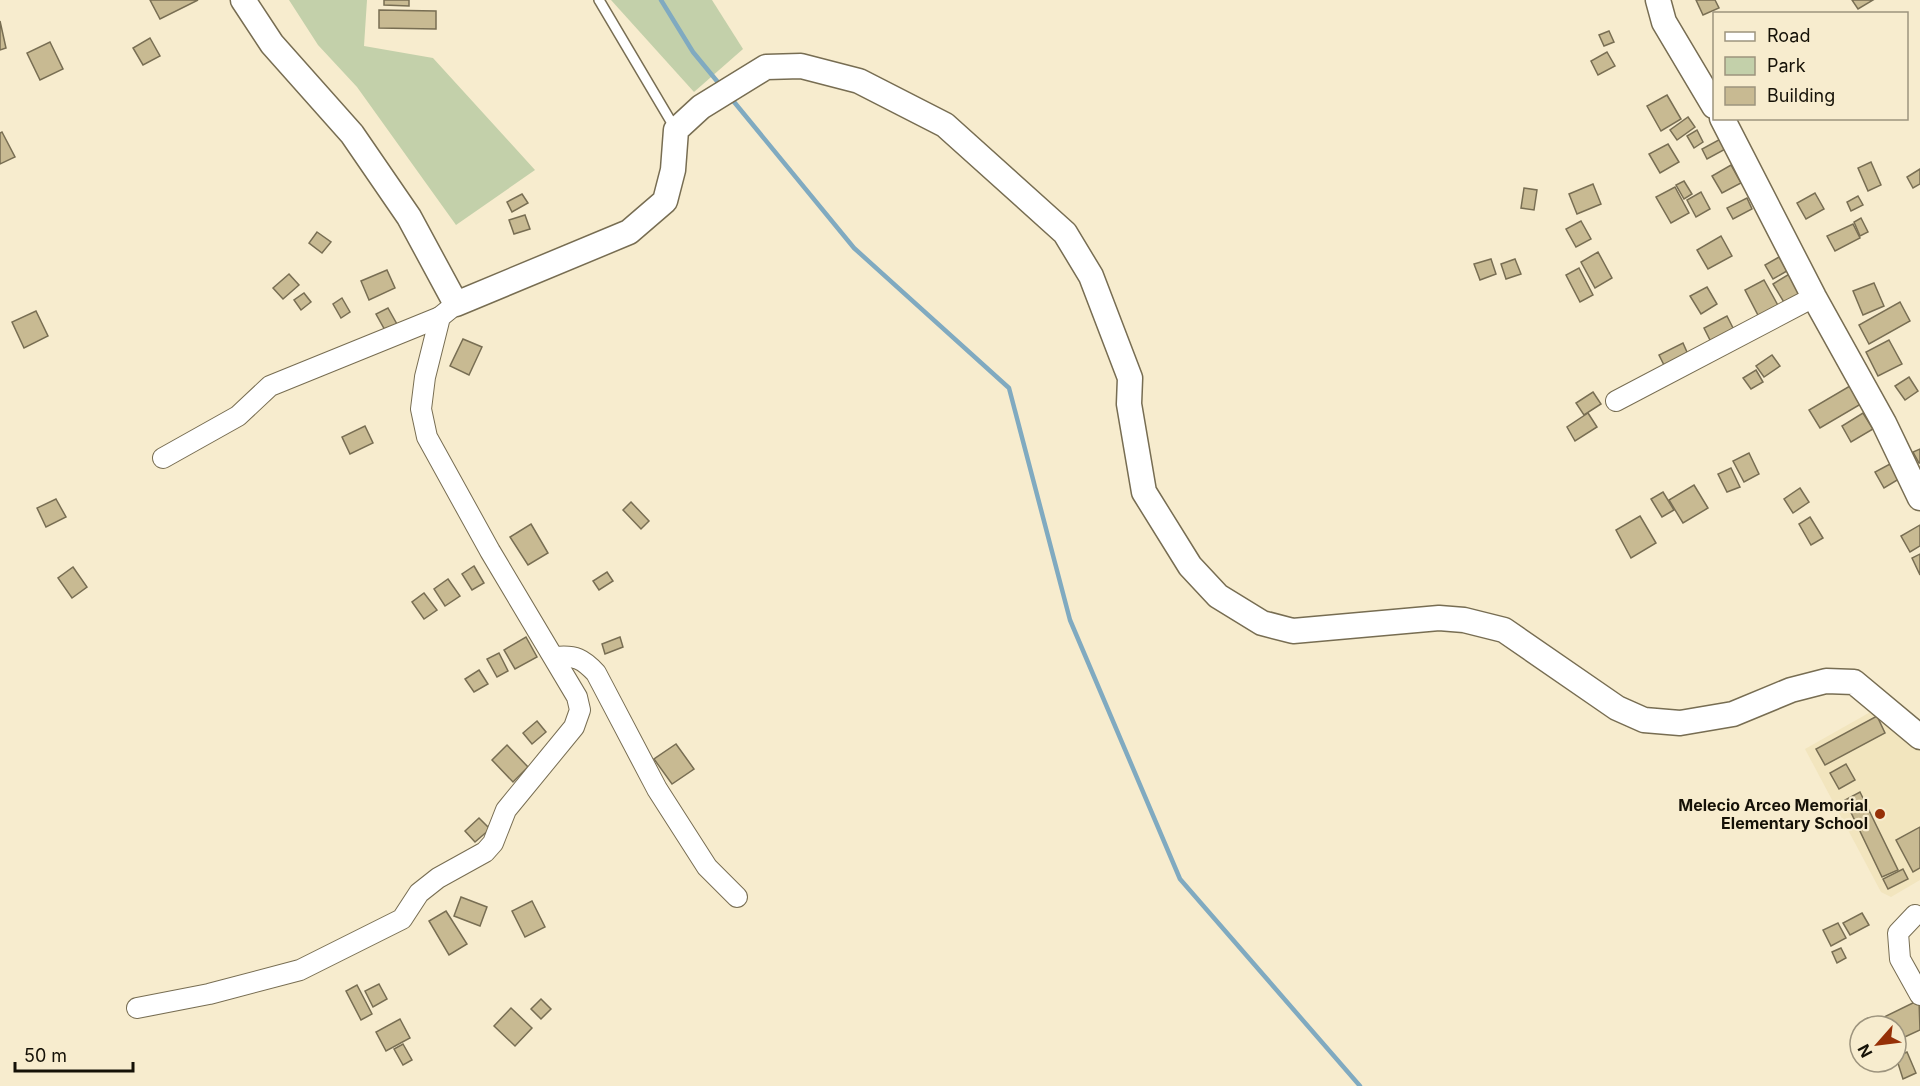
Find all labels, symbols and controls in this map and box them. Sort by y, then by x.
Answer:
legend [1713,12,1908,120]
text: Road [1767,25,1810,46]
text: Park [1767,55,1806,76]
text: Building [1767,85,1835,106]
place label: Melecio Arceo Memorial Elementary School [1678,795,1868,833]
marker: Melecio Arceo Memorial Elementary School [1873,807,1887,821]
north arrow [1848,1014,1908,1074]
scale bar [15,1035,134,1073]
text: N [1853,1041,1876,1061]
text: 50 m [24,1045,67,1066]

